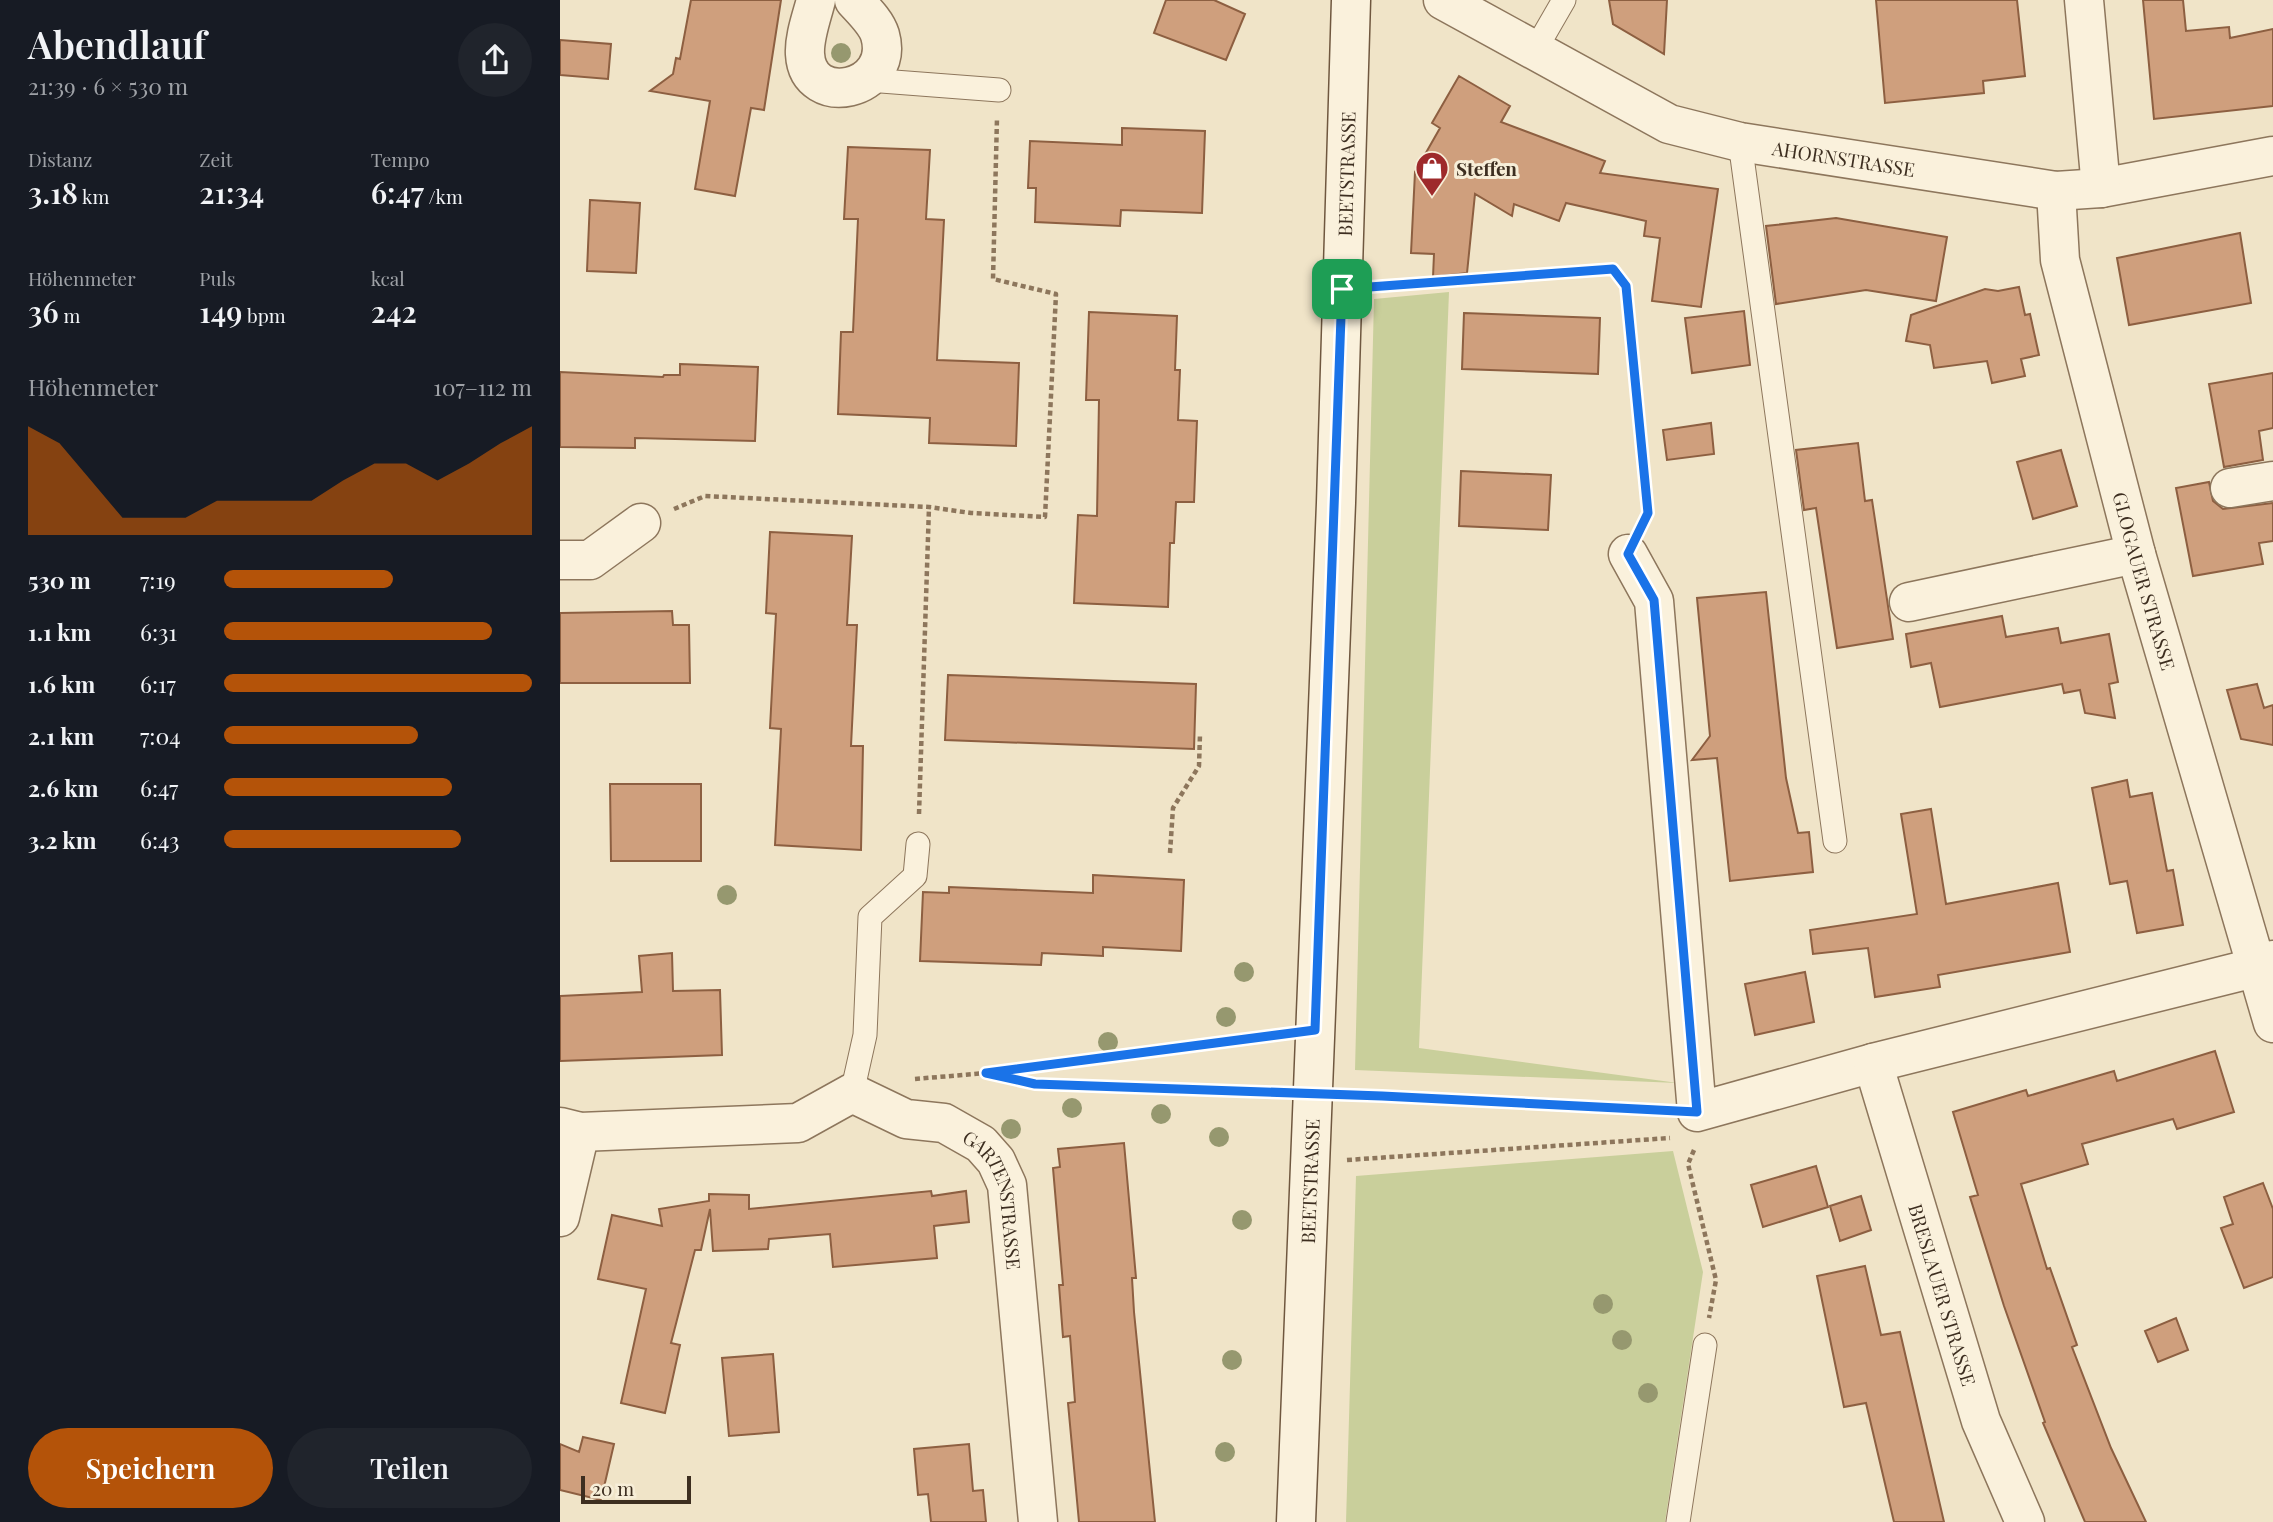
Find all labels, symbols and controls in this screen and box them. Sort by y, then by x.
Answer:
text: Abendlauf [28,18,206,69]
button: share [458,23,532,97]
text: 21:39 · 6 × 530 m [28,70,188,101]
street label: BEETSTRASSE [1331,111,1361,237]
street label: AHORNSTRASSE [1770,134,1917,182]
text: Distanz [28,146,92,172]
text: Zeit [199,146,232,172]
text: Tempo [371,146,430,172]
shop icon: Steffen [1413,149,1451,198]
place label: Steffen [1456,155,1517,181]
text: 3.18 [28,172,78,212]
text: 21:34 [199,172,264,212]
text: 6:47 [371,172,424,212]
text: km [78,183,109,209]
text: /km [424,183,463,209]
pin [1312,259,1372,319]
text: Höhenmeter [28,265,136,291]
text: Puls [199,265,235,291]
text: kcal [371,265,405,291]
icon: arrive [1323,270,1361,308]
text: 36 [28,291,59,331]
text: 149 [199,291,242,331]
text: 242 [371,291,417,331]
text: m [59,302,80,328]
text: bpm [242,302,286,328]
text: Höhenmeter [28,371,158,402]
text: 107–112 m [433,371,532,402]
street label: GLOGAUER STRASSE [2107,489,2182,673]
text: 530 m [28,564,91,595]
text: 7:19 [140,564,176,595]
text: 1.1 km [28,616,91,647]
text: 6:31 [140,616,177,647]
text: 1.6 km [28,668,95,699]
text: 6:17 [140,668,176,699]
text: 2.1 km [28,720,94,751]
text: 7:04 [140,720,181,751]
text: 2.6 km [28,772,99,803]
text: 6:47 [140,772,178,803]
text: 3.2 km [28,824,97,855]
text: 6:43 [140,824,179,855]
street label: BEETSTRASSE [1294,1118,1325,1244]
street label: GARTENSTRASSE [959,1124,1028,1271]
street label: BRESLAUER STRASSE [1903,1201,1983,1389]
button: Speichern [28,1428,273,1508]
button: Teilen [287,1428,532,1508]
scale bar [581,1473,691,1505]
text: 20 m [592,1475,634,1501]

